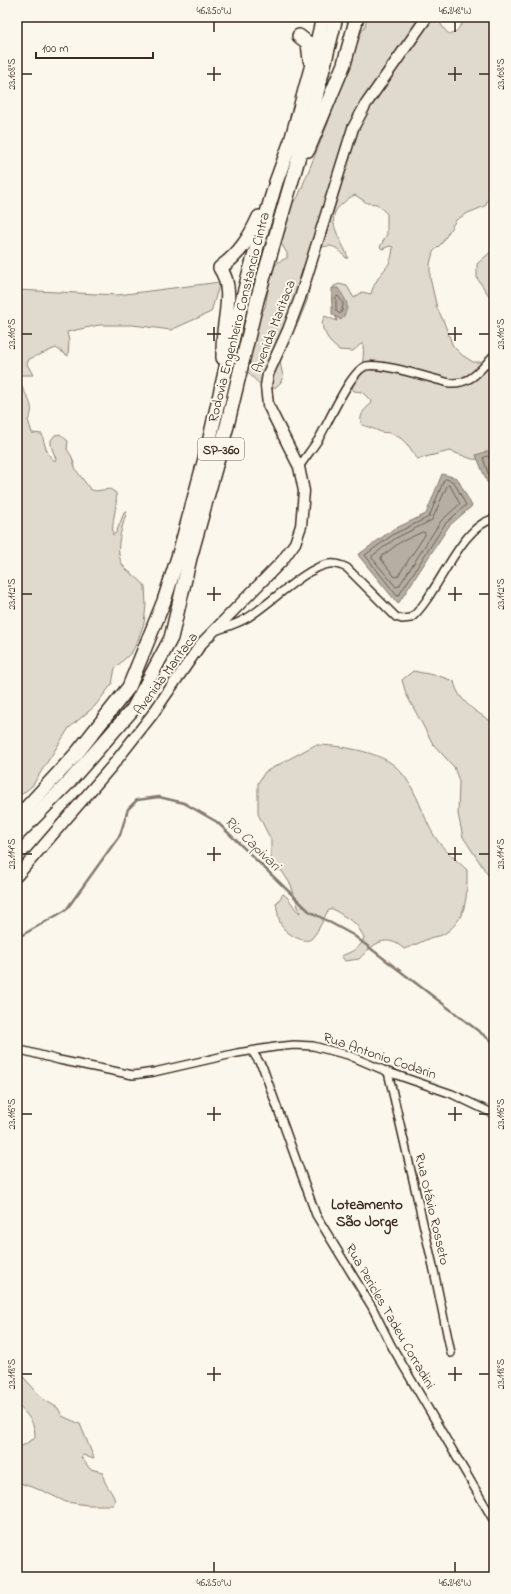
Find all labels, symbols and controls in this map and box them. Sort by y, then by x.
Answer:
text: 46.850°W [197,4,232,19]
text: 46.848°W [439,4,472,19]
scale bar [36,34,153,60]
text: 100 m [42,40,69,58]
text: 23.108°S [5,58,20,90]
text: 23.108°S [494,58,509,90]
street label: Rodovia Engenheiro Constancio Cintra [203,210,277,425]
street label: Avenida Maritaca [247,277,302,376]
text: 23.110°S [5,318,20,349]
text: 23.110°S [494,318,509,349]
road number: SP-360 [198,438,244,460]
text: 23.112°S [5,578,20,610]
text: 23.112°S [494,578,509,610]
street label: Avenida Maritaca [129,628,204,720]
water label: Rio Capivari [219,811,286,877]
text: 23.114°S [5,838,20,869]
text: 23.114°S [494,838,509,869]
street label: Rua Antonio Codarin [320,1027,439,1086]
text: 23.116°S [5,1098,20,1130]
text: 23.116°S [494,1098,509,1130]
street label: Rua Otávio Rosseto [408,1151,455,1267]
district label: Loteamento São Jorge [331,1194,403,1235]
street label: Rua Pericles Tadeu Corradini [339,1240,440,1393]
text: 23.118°S [5,1358,20,1389]
text: 23.118°S [494,1358,509,1389]
text: 46.850°W [197,1576,232,1591]
text: 46.848°W [439,1576,472,1591]

